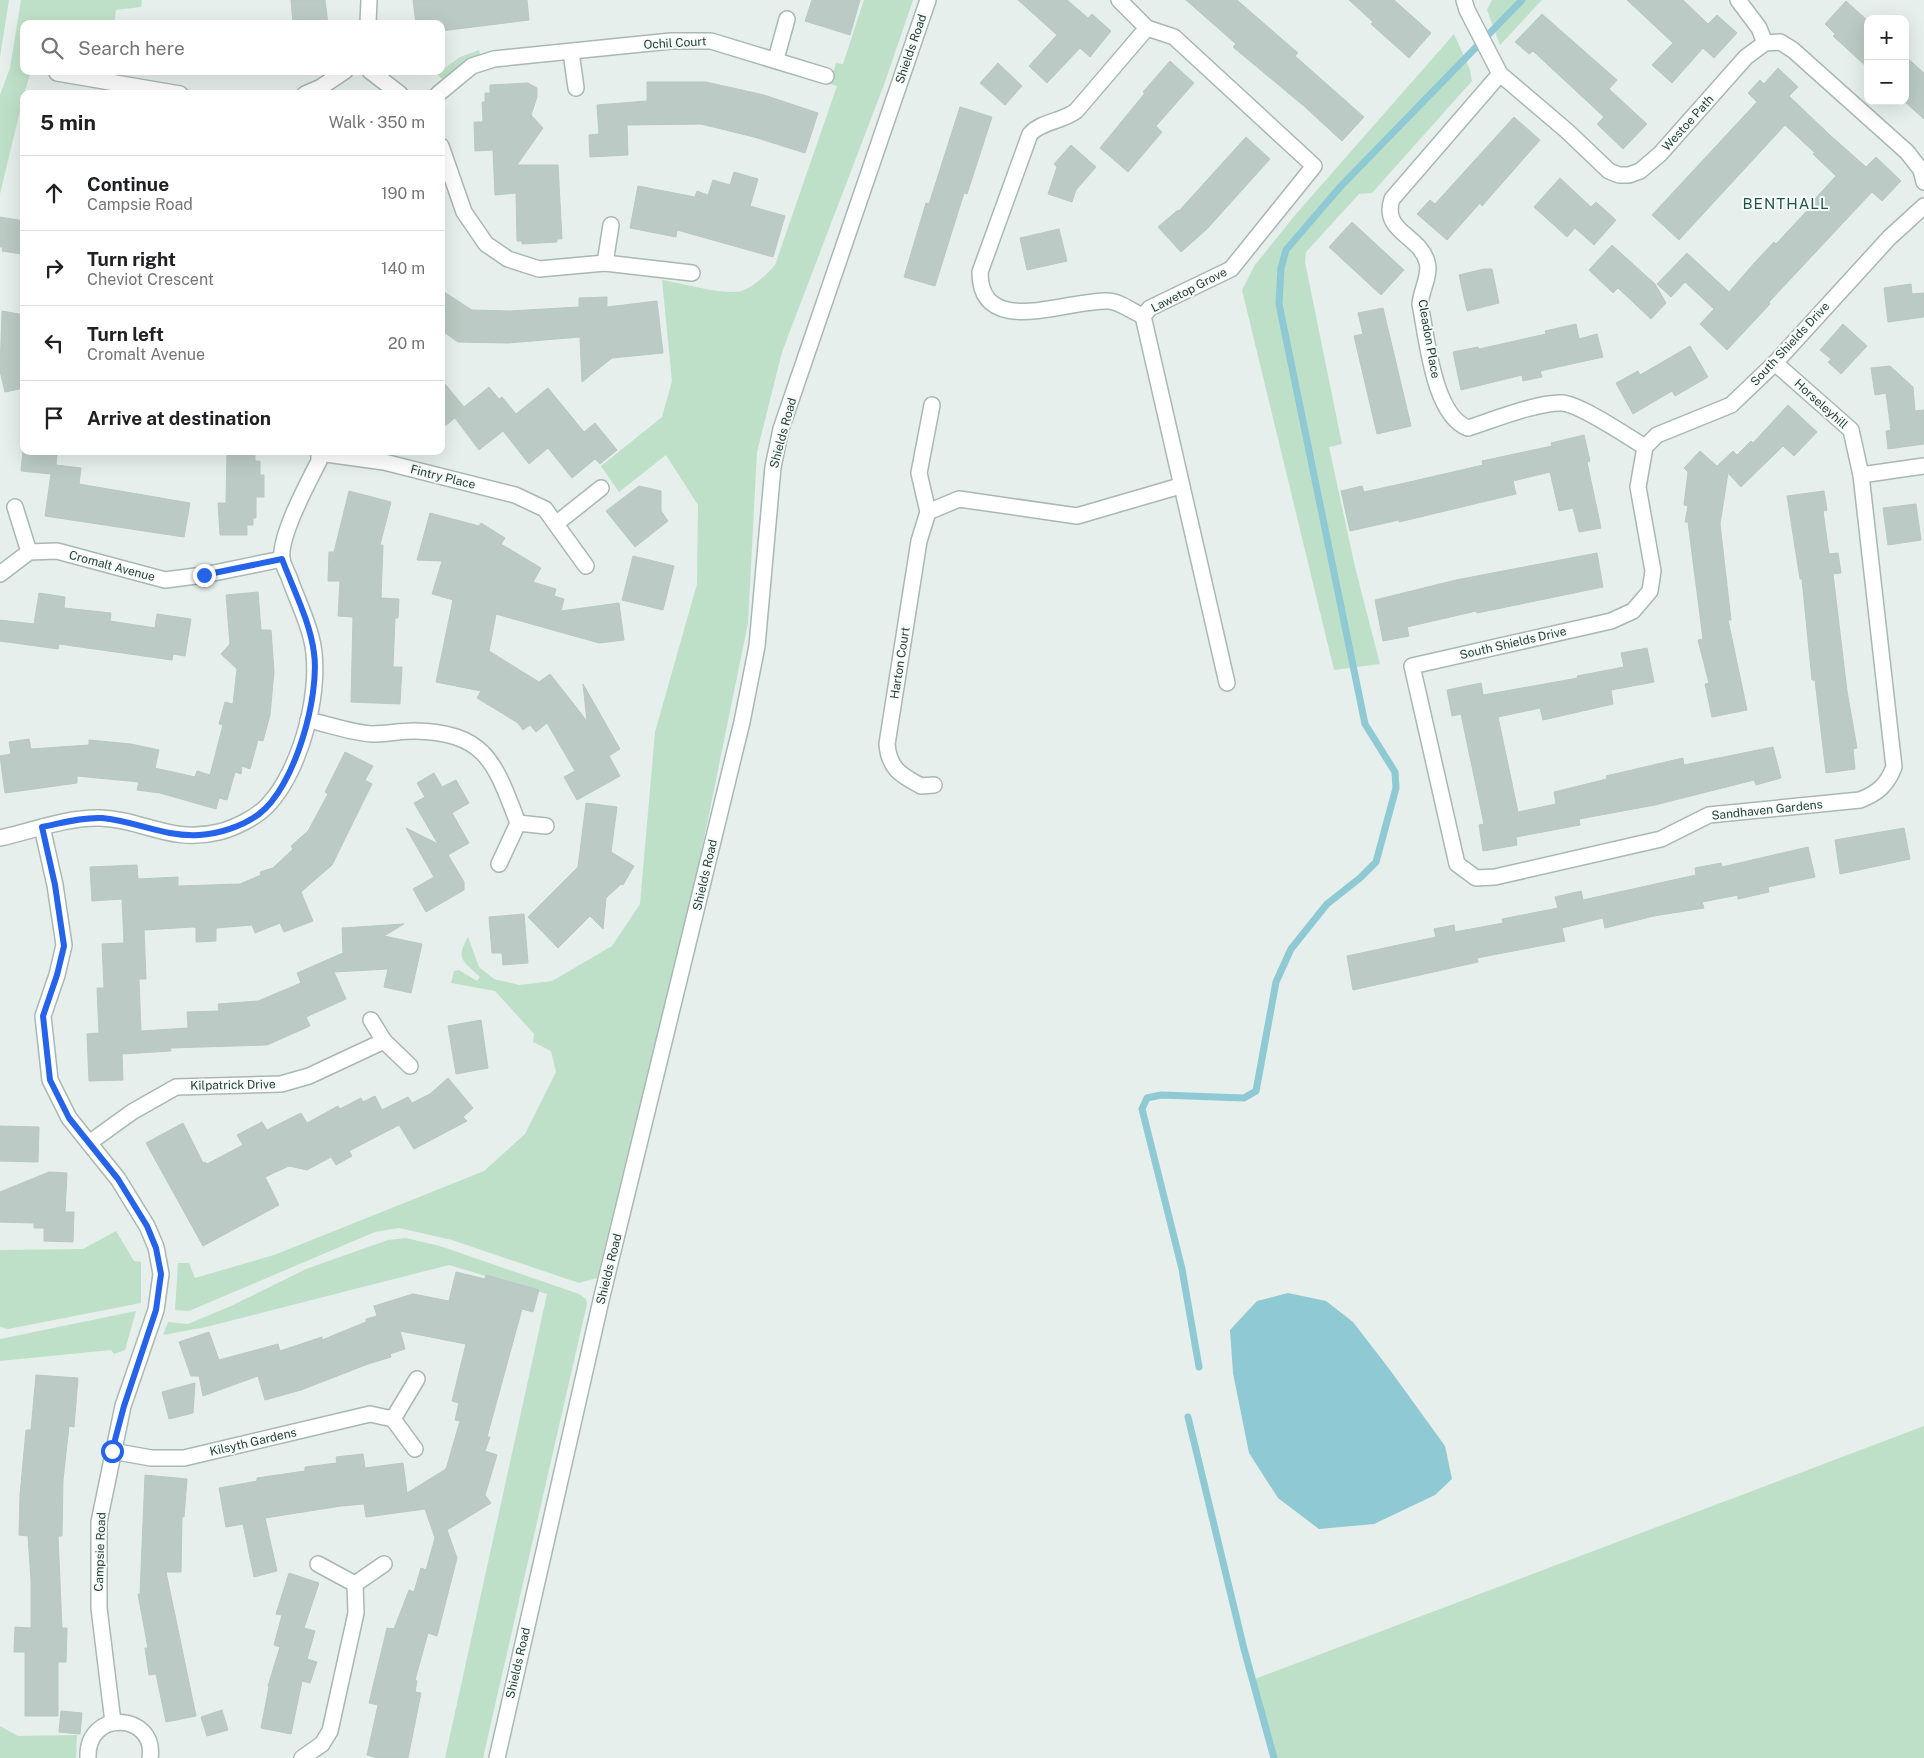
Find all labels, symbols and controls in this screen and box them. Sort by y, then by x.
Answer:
street label: Shields Road [893,12,929,86]
map controls [1864,15,1909,105]
button: + [1864,15,1909,60]
search box [20,20,445,75]
icon: search [38,34,66,62]
street label: Ochil Court [643,34,707,52]
text: Search here [78,37,185,59]
button: − [1864,60,1909,105]
street label: Westoe Path [1659,92,1717,154]
text: 5 min [40,110,96,135]
text: Walk · 350 m [329,113,425,132]
text: Continue [87,173,169,195]
icon: ahead [40,179,68,207]
text: 190 m [381,184,425,203]
text: Campsie Road [87,195,193,214]
district label: BENTHALL [1742,195,1830,212]
text: Turn right [87,248,176,270]
icon: right [40,254,68,282]
text: 140 m [381,259,425,278]
street label: Lawetop Grove [1149,265,1229,315]
text: Cheviot Crescent [87,270,214,289]
street label: Cleadon Place [1415,298,1443,380]
street label: South Shields Drive [1748,299,1832,389]
text: Turn left [87,323,164,345]
icon: left [40,329,68,357]
text: 20 m [388,334,425,353]
text: Cromalt Avenue [87,345,205,364]
street label: Horseleyhill [1791,376,1851,432]
street label: Shields Road [767,396,799,470]
icon: arrive [40,404,68,432]
text: Arrive at destination [87,407,271,429]
street label: Fintry Place [409,462,477,492]
street label: Cromalt Avenue [67,548,157,584]
route end [193,564,216,587]
street label: South Shields Drive [1458,624,1568,662]
street label: Harton Court [887,626,913,700]
street label: Sandhaven Gardens [1711,797,1823,823]
street label: Shields Road [690,838,720,912]
street label: Kilpatrick Drive [190,1077,276,1093]
street label: Shields Road [593,1232,625,1306]
street label: Kilsyth Gardens [208,1425,298,1459]
route start [101,1440,124,1463]
street label: Campsie Road [92,1512,108,1592]
street label: Shields Road [503,1626,533,1700]

